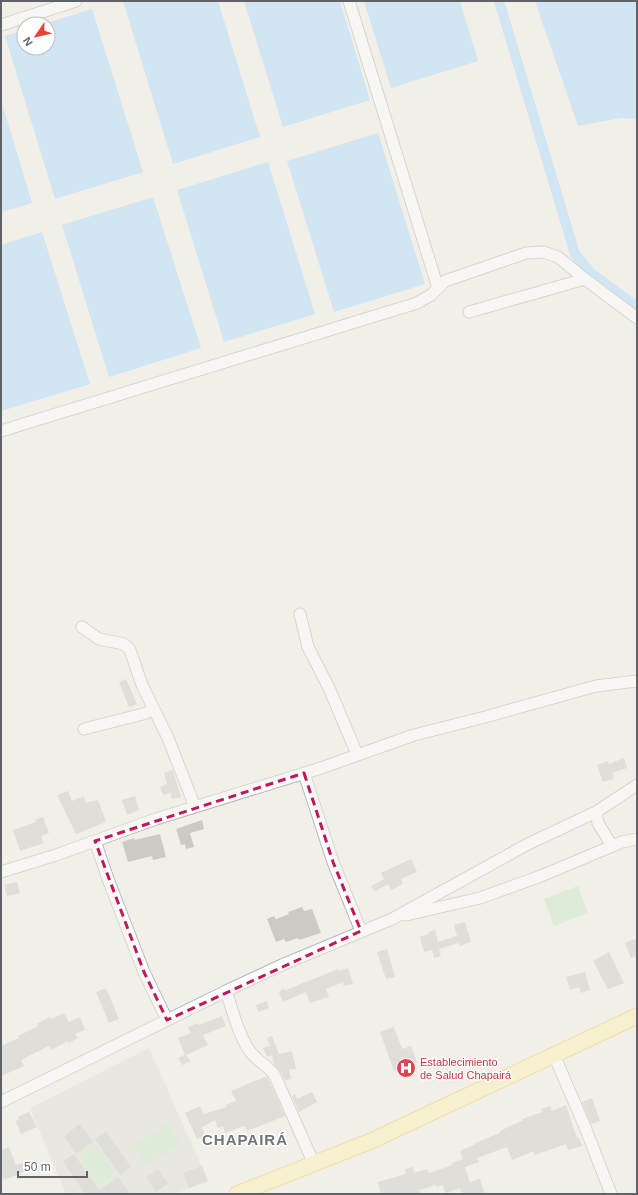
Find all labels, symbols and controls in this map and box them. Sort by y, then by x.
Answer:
north arrow [16,16,56,56]
text: N [20,35,35,48]
place label: Establecimiento de Salud Chapairá [420,1056,512,1081]
hospital icon: Establecimiento de Salud Chapairá [395,1057,417,1079]
district label: CHAPAIRÁ [202,1131,288,1148]
scale bar [18,1153,87,1179]
text: 50 m [24,1160,51,1174]

